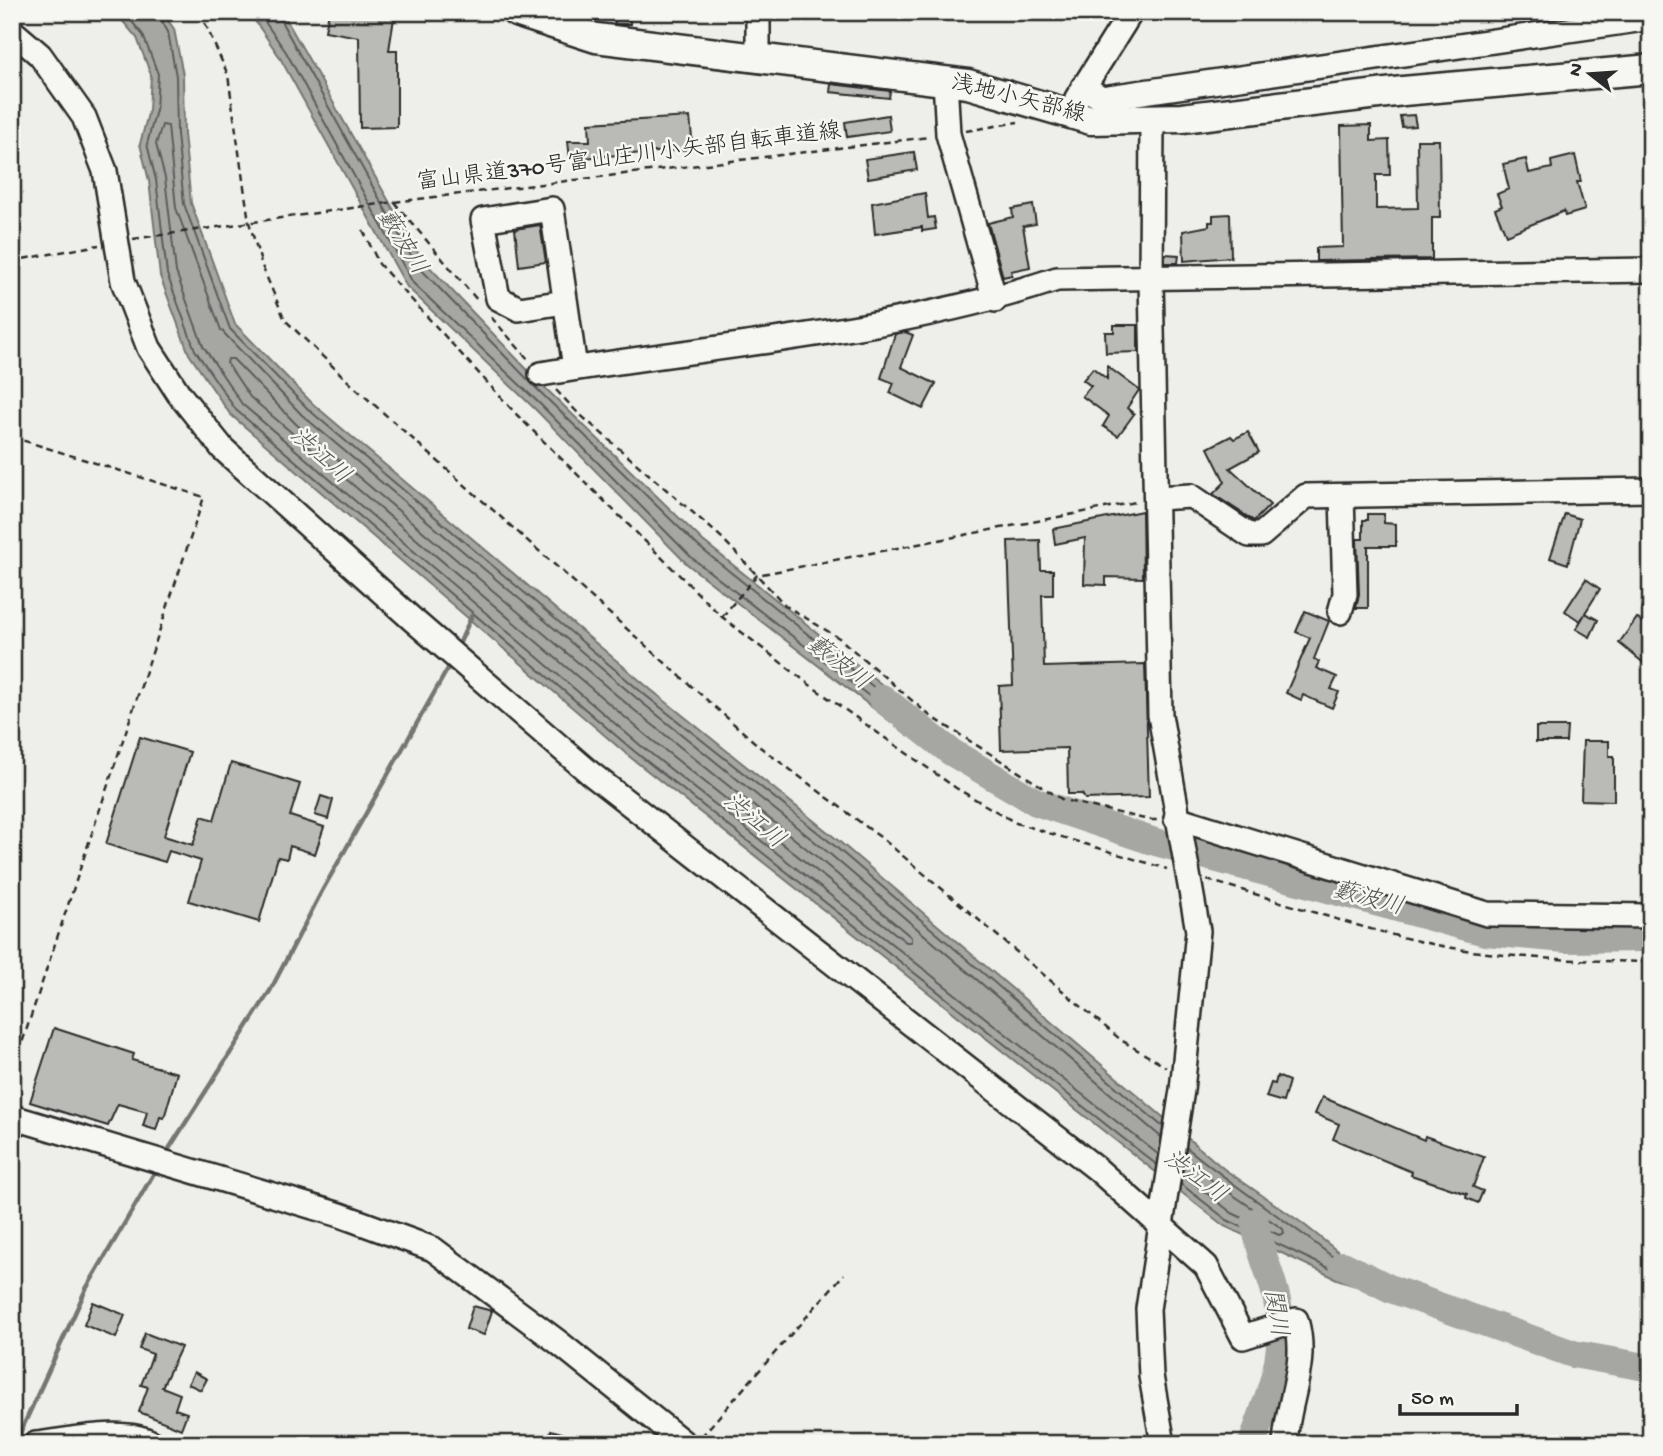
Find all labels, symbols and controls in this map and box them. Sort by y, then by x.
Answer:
north arrow [1554,38,1624,108]
text: N [1564,61,1590,79]
street label: 浅地小矢部線 [948,69,1088,130]
street label: 富山県道370号富山庄川小矢部自転車道線 [415,118,843,197]
water label: 藪波川 [370,204,433,281]
water label: 渋江川 [283,422,355,492]
water label: 藪波川 [801,630,876,698]
water label: 渋江川 [716,788,790,856]
water label: 藪波川 [1329,876,1407,923]
water label: 渋江川 [1157,1145,1231,1211]
water label: 関川 [1256,1287,1292,1339]
scale bar [1400,1372,1518,1416]
text: 50 m [1411,1388,1454,1413]

